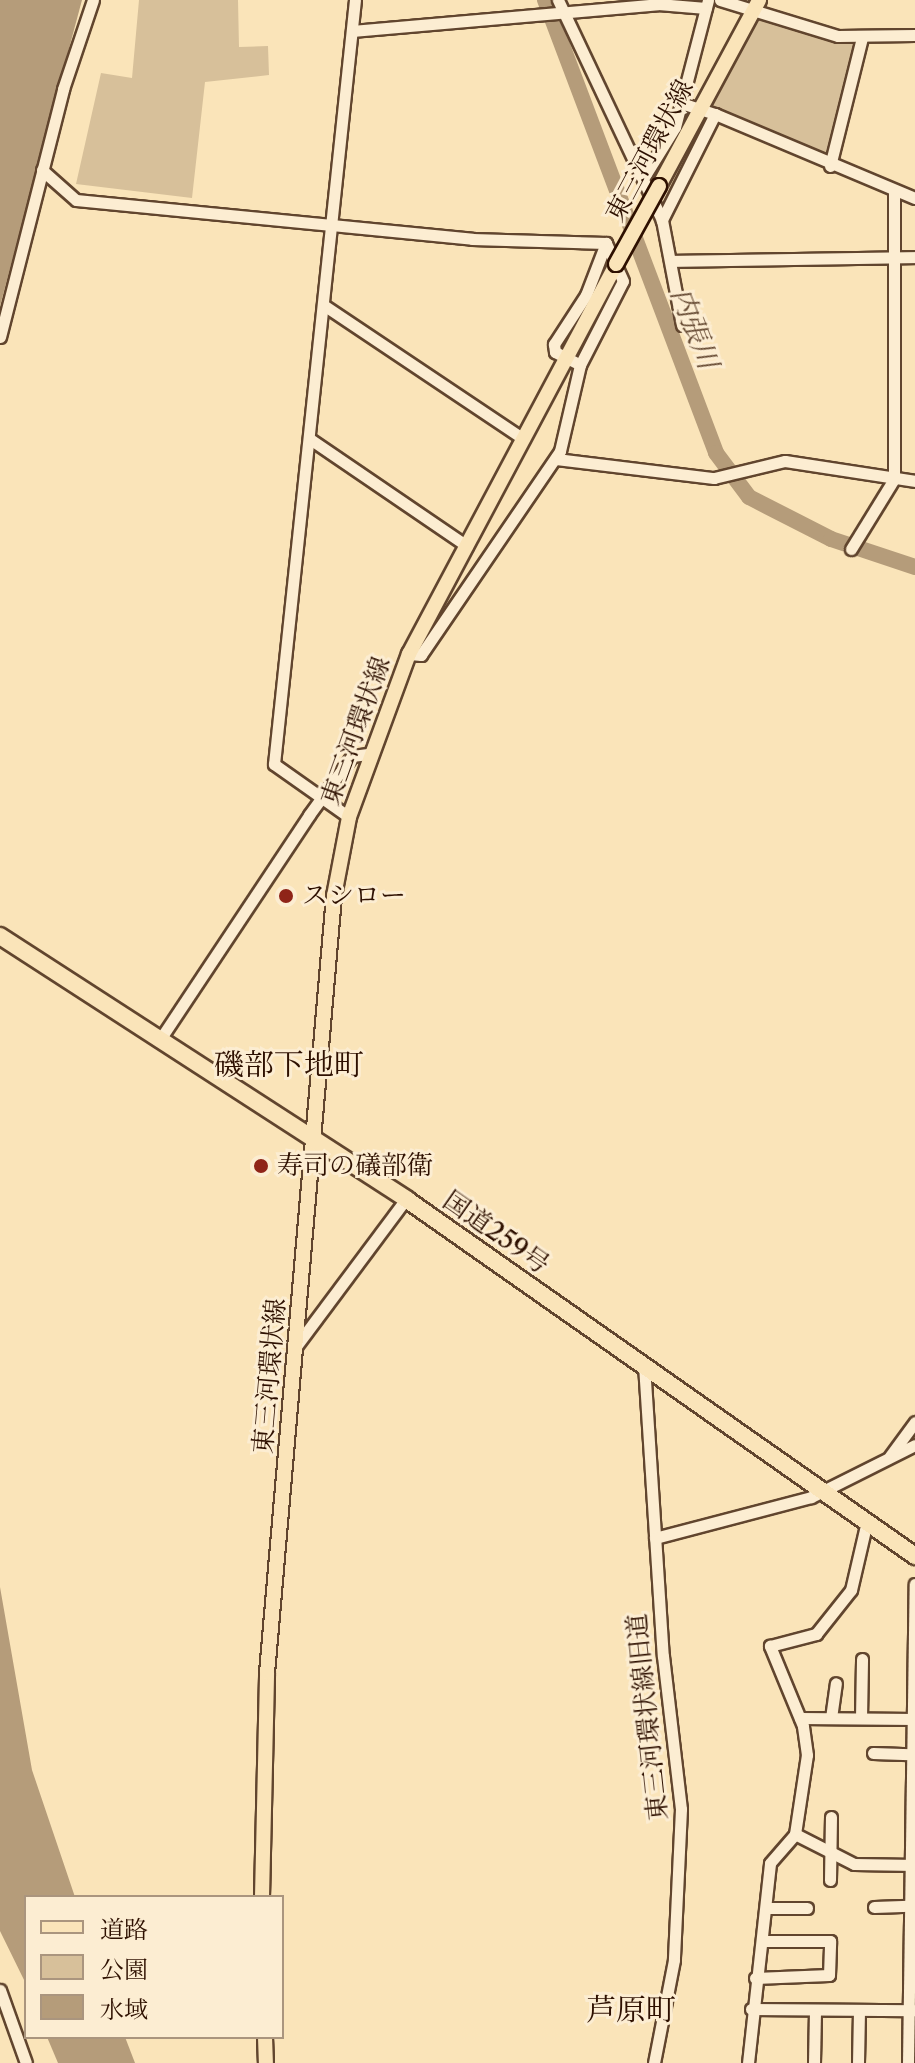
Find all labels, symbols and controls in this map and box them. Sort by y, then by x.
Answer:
street label: 東三河環状線 [600,75,700,227]
water label: 内張川 [664,283,726,373]
street label: 東三河環状線 [315,652,397,810]
place label: スシロー [302,880,406,912]
marker: スシロー [277,887,295,905]
district label: 磯部下地町 [214,1047,364,1083]
place label: 寿司の礒部衛 [277,1150,433,1182]
marker: 寿司の礒部衛 [252,1157,270,1175]
street label: 国道259号 [437,1185,555,1281]
street label: 東三河環状線 [248,1297,292,1455]
street label: 東三河環状線旧道 [622,1612,674,1822]
legend [24,1895,284,2039]
text: 道路 [100,1915,148,1944]
text: 公園 [100,1955,148,1984]
district label: 芦原町 [586,1992,676,2028]
text: 水域 [100,1995,148,2024]

